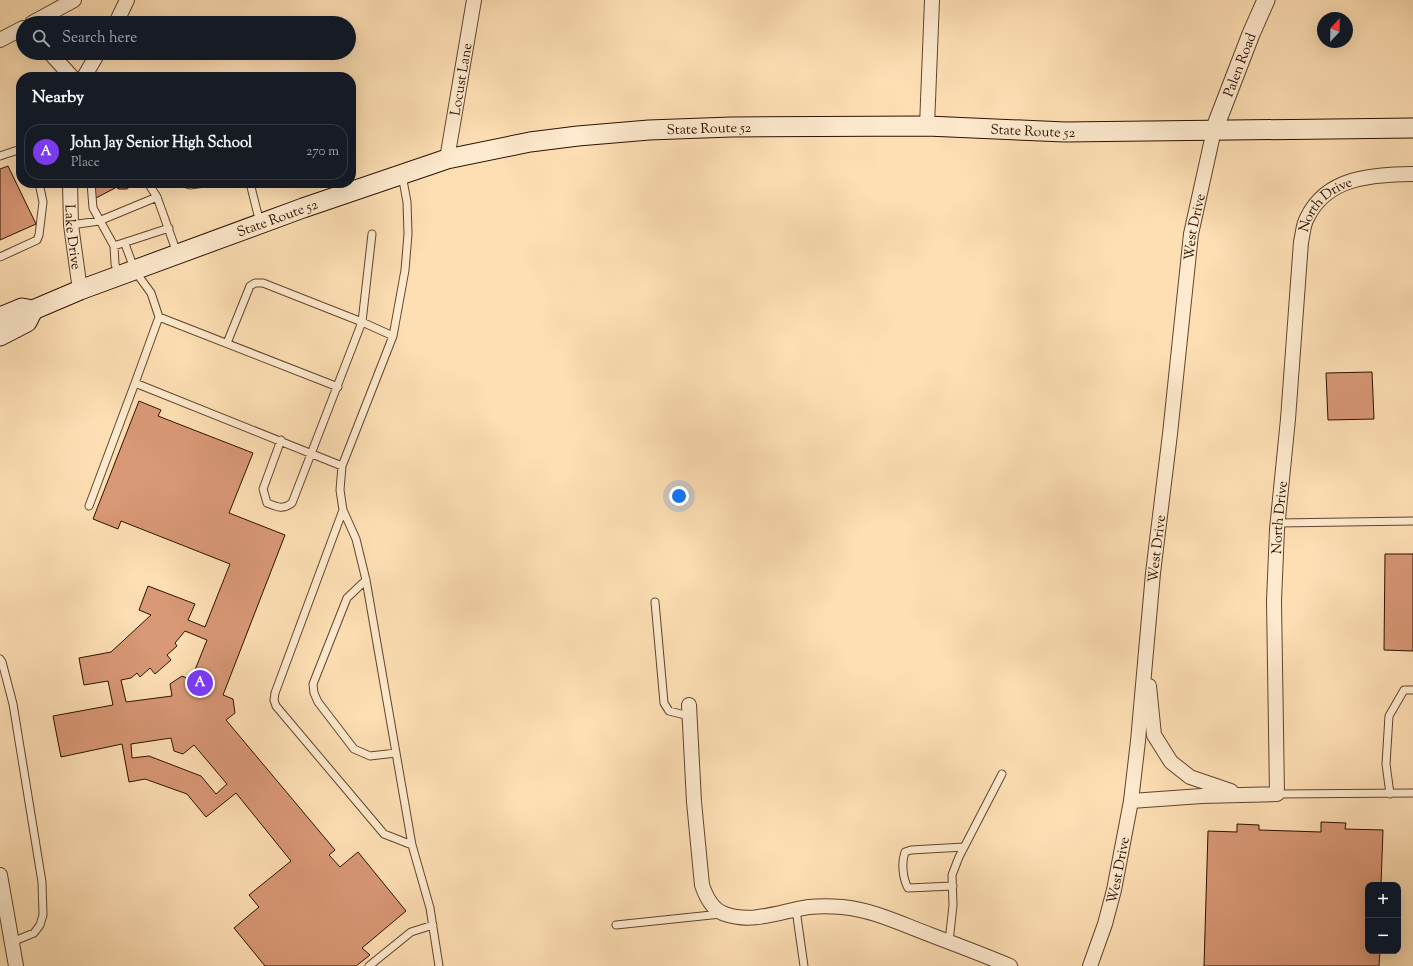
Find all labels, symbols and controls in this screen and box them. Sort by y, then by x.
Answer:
north arrow [1317,12,1353,48]
search box [16,16,356,60]
icon: search [30,27,52,49]
text: Search here [62,28,137,49]
street label: Palen Road [1220,30,1262,100]
street label: Locust Lane [447,42,479,117]
text: Nearby [32,86,84,110]
street label: State Route 52 [666,119,752,141]
street label: State Route 52 [990,121,1076,144]
text: John Jay Senior High School [71,133,252,154]
text: A [41,143,51,161]
text: 270 m [306,143,339,161]
text: Place [71,154,100,172]
street label: North Drive [1295,173,1355,234]
street label: West Drive [1180,192,1212,262]
street label: State Route 52 [234,196,321,243]
street label: Lake Drive [59,204,85,271]
street label: North Drive [1268,480,1294,555]
your location [669,486,689,506]
street label: West Drive [1144,514,1172,583]
pin: A [187,668,213,698]
street label: West Drive [1103,835,1136,906]
map controls [1365,882,1401,954]
button: + [1365,882,1401,918]
button: − [1365,918,1401,954]

